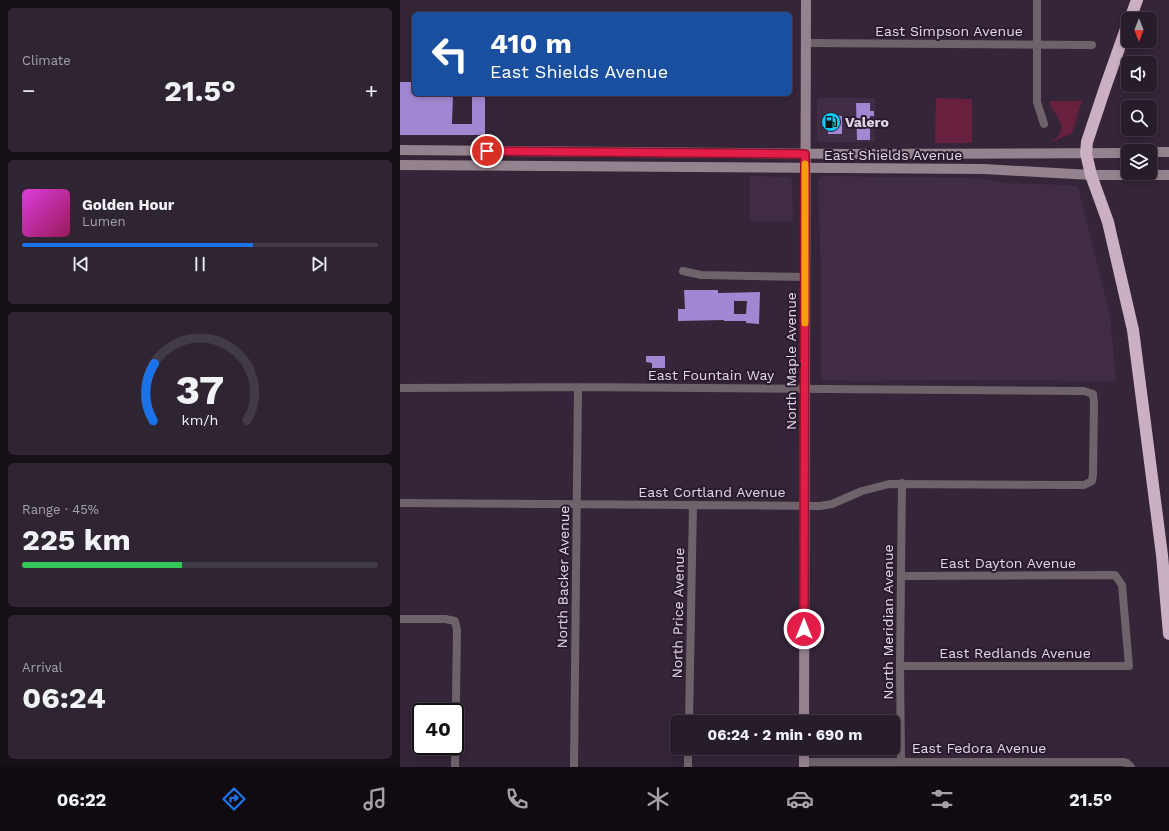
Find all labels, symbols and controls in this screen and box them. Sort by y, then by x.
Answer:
north arrow [1121,12,1157,48]
map controls [1121,12,1157,180]
street label: East Simpson Avenue [875,23,1023,39]
text: 410 m [490,27,572,60]
icon: left [424,28,476,80]
text: Climate [22,53,71,68]
button: sound [1121,56,1157,92]
text: East Shields Avenue [490,61,668,82]
text: 21.5° [164,73,236,108]
text: − [22,78,35,103]
text: + [365,78,378,103]
button: search [1121,100,1157,136]
fuel station icon: Valero [820,111,842,133]
place label: Valero [845,114,889,130]
pin [470,134,504,168]
icon: arrive [476,140,498,162]
button: layers [1121,144,1157,180]
street label: East Shields Avenue [824,147,962,163]
text: Golden Hour [82,196,174,214]
text: Lumen [82,214,126,229]
icon: previous [70,253,92,275]
icon: pause [189,253,211,275]
icon: next [308,253,330,275]
street label: North Maple Avenue [783,292,799,430]
text: 37 [176,365,224,414]
street label: East Fountain Way [648,367,775,383]
text: km/h [182,412,218,428]
street label: East Cortland Avenue [638,484,786,500]
text: Range · 45% [22,502,99,517]
street label: North Backer Avenue [554,505,572,649]
text: 225 km [22,522,131,557]
street label: North Meridian Avenue [880,544,896,700]
street label: North Price Avenue [669,547,687,679]
street label: East Dayton Avenue [940,555,1076,571]
position arrow [783,608,825,650]
street label: East Redlands Avenue [939,645,1091,661]
text: Arrival [22,660,63,675]
text: 06:24 [22,680,106,715]
speed limit sign: 40 [412,703,464,755]
text: 06:24 · 2 min · 690 m [708,726,862,744]
street label: East Fedora Avenue [912,740,1046,756]
icon: directions [220,785,248,813]
icon: music [361,785,389,813]
icon: phone [503,785,531,813]
icon: climate [644,785,672,813]
icon: car [786,785,814,813]
icon: filters [928,785,956,813]
text: 06:22 [57,789,106,810]
text: 21.5° [1069,789,1112,810]

